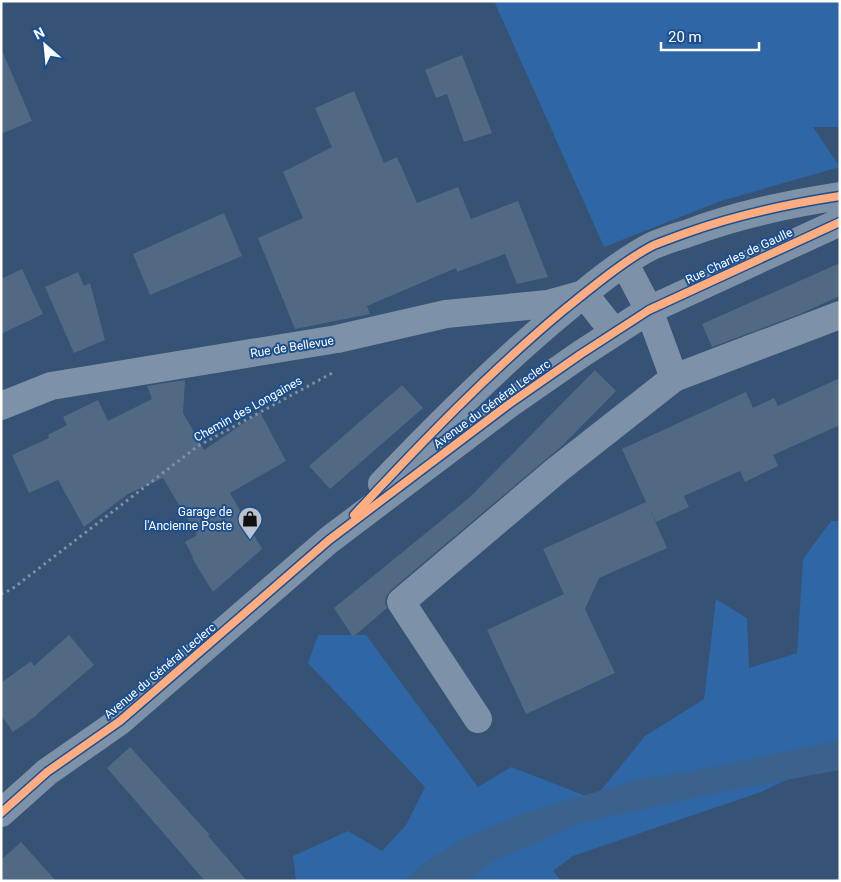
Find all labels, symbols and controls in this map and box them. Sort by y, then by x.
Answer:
north arrow [20,20,70,70]
scale bar [661,20,758,52]
text: N [31,24,47,43]
text: 20 m [668,28,702,46]
street label: Rue Charles de Gaulle [683,225,795,287]
street label: Rue de Bellevue [249,333,335,361]
street label: Avenue du Général Leclerc [431,357,553,451]
street label: Chemin des Longaines [192,373,304,445]
place label: Garage de l'Ancienne Poste [144,505,232,533]
shop icon: Garage de l'Ancienne Poste [237,506,263,540]
street label: Avenue du Général Leclerc [102,620,218,722]

